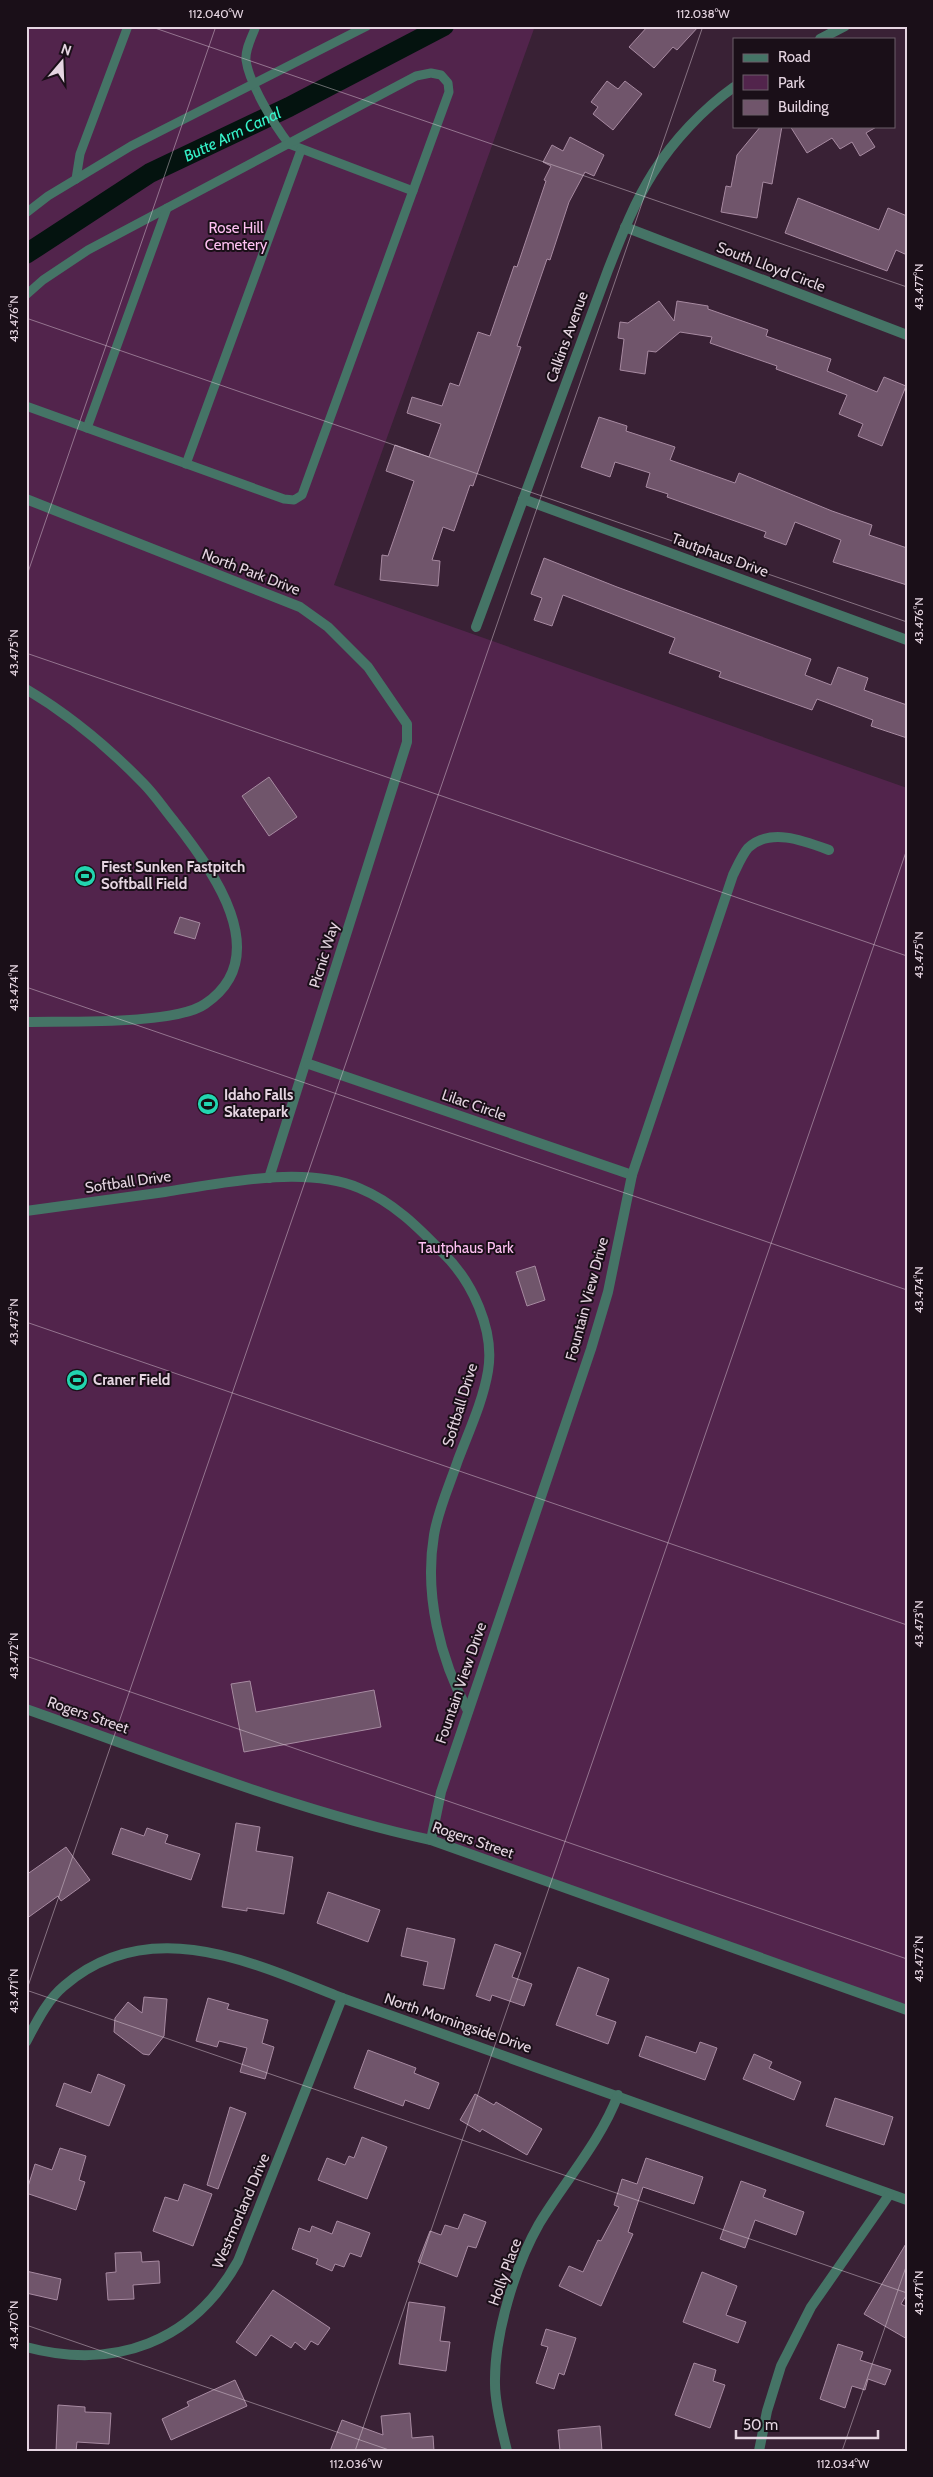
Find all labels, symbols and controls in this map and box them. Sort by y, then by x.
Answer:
text: 112.040°W [189,6,244,21]
text: 112.038°W [676,6,730,21]
north arrow [38,38,88,88]
legend [733,38,896,128]
text: N [59,40,74,60]
text: Road [778,48,811,66]
text: Park [778,74,805,92]
text: Building [778,98,829,116]
water label: Butte Arm Canal [181,103,284,166]
park label: Rose Hill Cemetery [205,219,268,254]
street label: South Lloyd Circle [714,238,828,296]
text: 43.477°N [911,264,926,310]
street label: Calkins Avenue [542,289,592,385]
text: 43.476°N [6,295,21,343]
street label: Tautphaus Drive [669,529,771,581]
street label: North Park Drive [199,545,303,599]
text: 43.476°N [911,597,926,645]
text: 43.475°N [6,629,21,677]
place label: Fiest Sunken Fastpitch Softball Field [101,858,245,893]
sports icon: Fiest Sunken Fastpitch Softball Field [73,864,97,888]
street label: Picnic Way [305,919,343,990]
text: 43.475°N [911,931,926,979]
text: 43.474°N [6,964,21,1012]
place label: Idaho Falls Skatepark [224,1086,293,1121]
street label: Lilac Circle [439,1086,509,1125]
sports icon: Idaho Falls Skatepark [196,1092,220,1116]
street label: Softball Drive [84,1167,172,1197]
street label: Fountain View Drive [562,1235,612,1363]
park label: Tautphaus Park [418,1239,514,1257]
text: 43.474°N [911,1266,926,1314]
text: 43.473°N [6,1298,21,1346]
street label: Softball Drive [439,1361,481,1449]
sports icon: Craner Field [65,1368,89,1392]
place label: Craner Field [93,1371,170,1389]
text: 43.473°N [911,1600,926,1648]
street label: Fountain View Drive [432,1620,490,1746]
text: 43.472°N [6,1632,21,1680]
street label: Rogers Street [45,1693,131,1737]
street label: Rogers Street [430,1818,516,1862]
text: 43.472°N [911,1935,926,1983]
text: 43.471°N [6,1969,21,2013]
street label: North Morningside Drive [382,1989,534,2057]
street label: Westmorland Drive [209,2151,273,2271]
street label: Holly Place [485,2236,526,2308]
text: 43.471°N [911,2271,926,2315]
text: 43.470°N [6,2300,21,2350]
scale bar [736,2407,878,2439]
text: 50 m [743,2416,778,2434]
text: 112.036°W [330,2456,383,2471]
text: 112.034°W [817,2456,870,2471]

